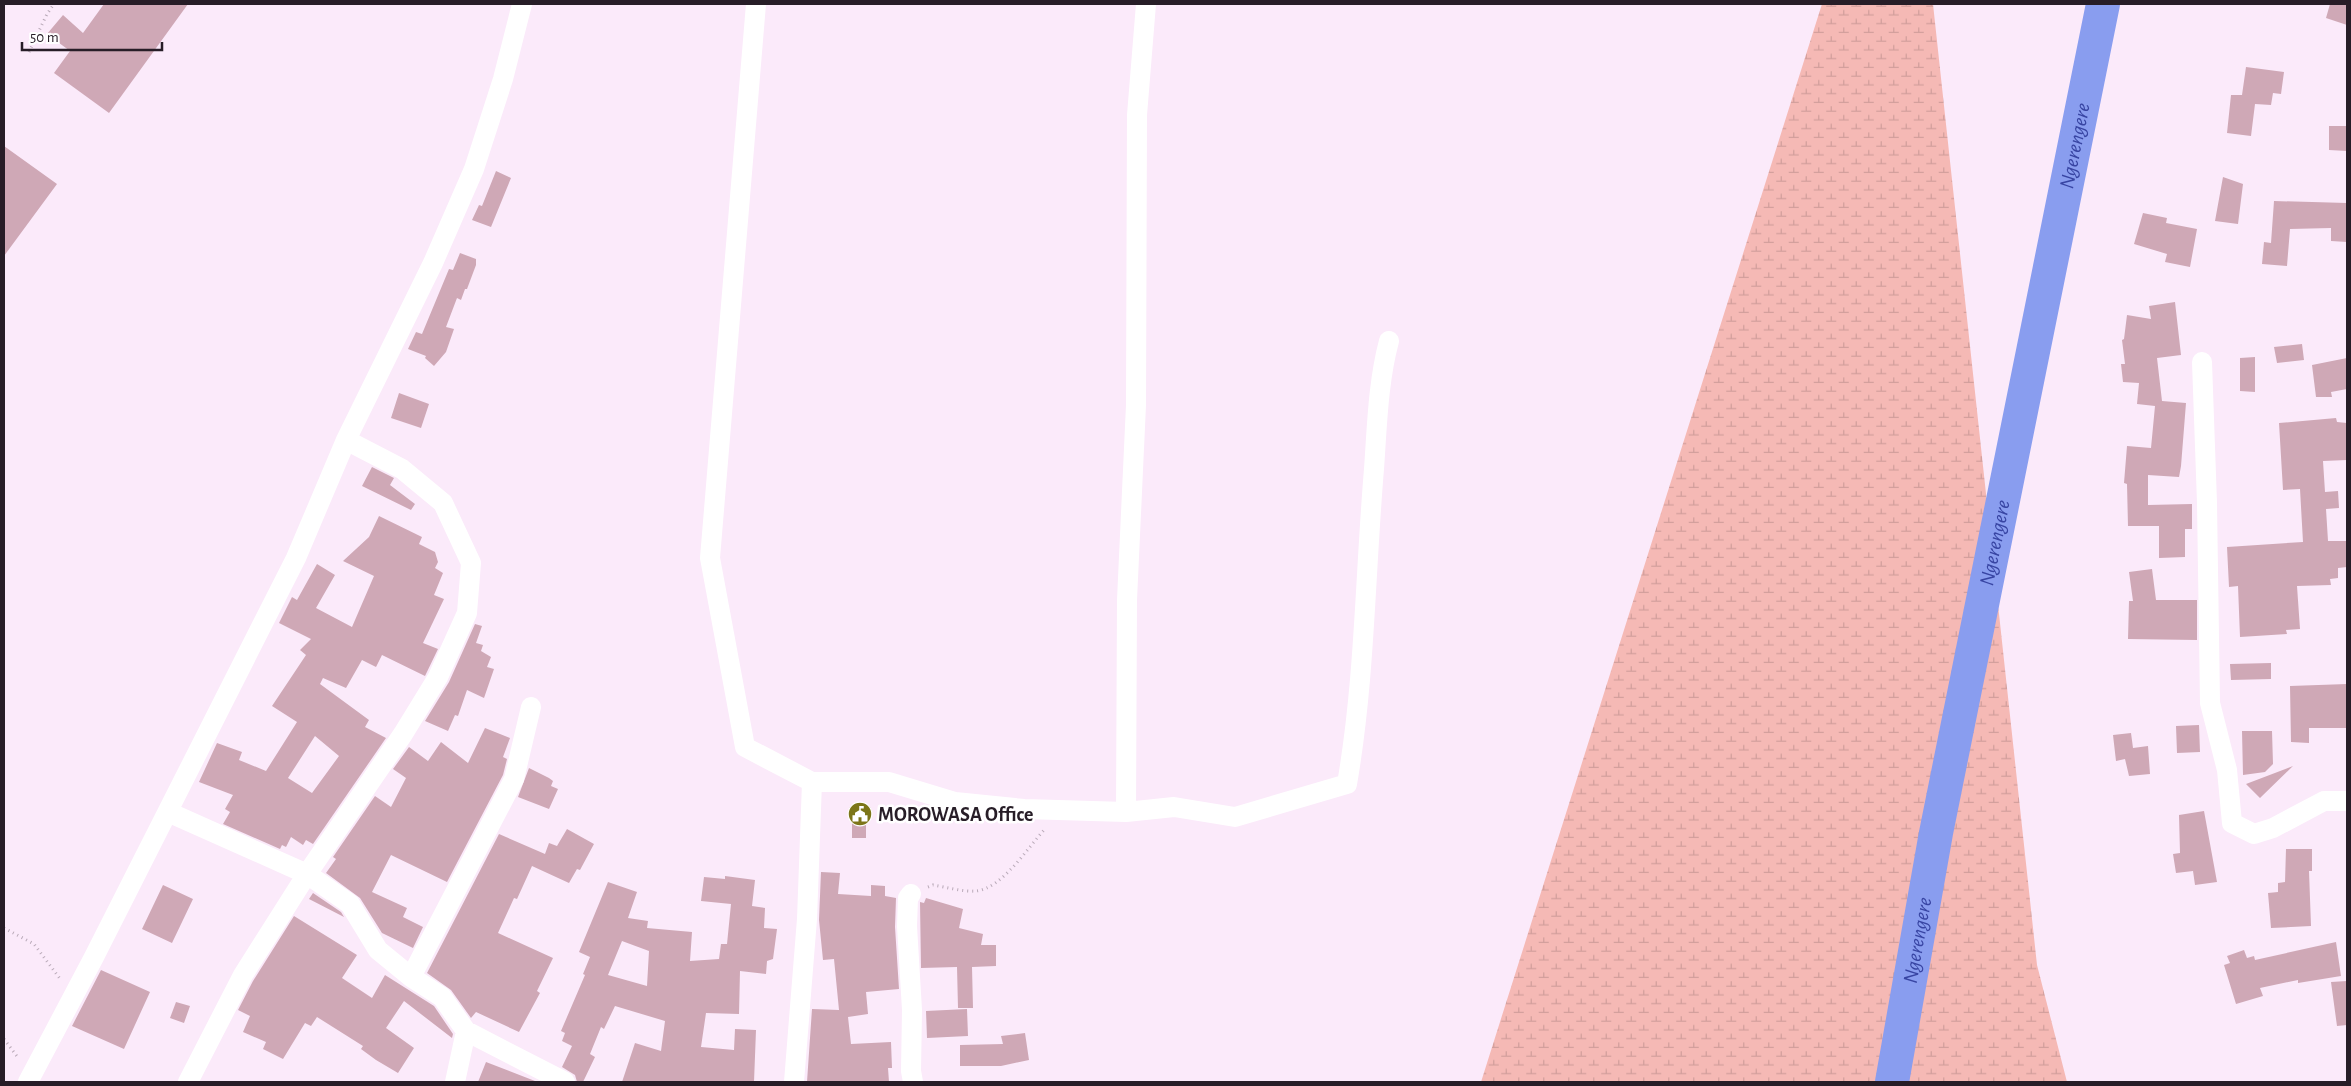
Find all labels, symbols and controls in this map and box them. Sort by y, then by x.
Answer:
scale bar [22,20,162,52]
text: 50 m [30,30,59,45]
water label: Ngerengere [2056,101,2094,190]
water label: Ngerengere [1976,498,2014,587]
public building icon: MOROWASA Office [847,801,873,827]
place label: MOROWASA Office [878,805,1034,825]
water label: Ngerengere [1900,896,1935,985]

